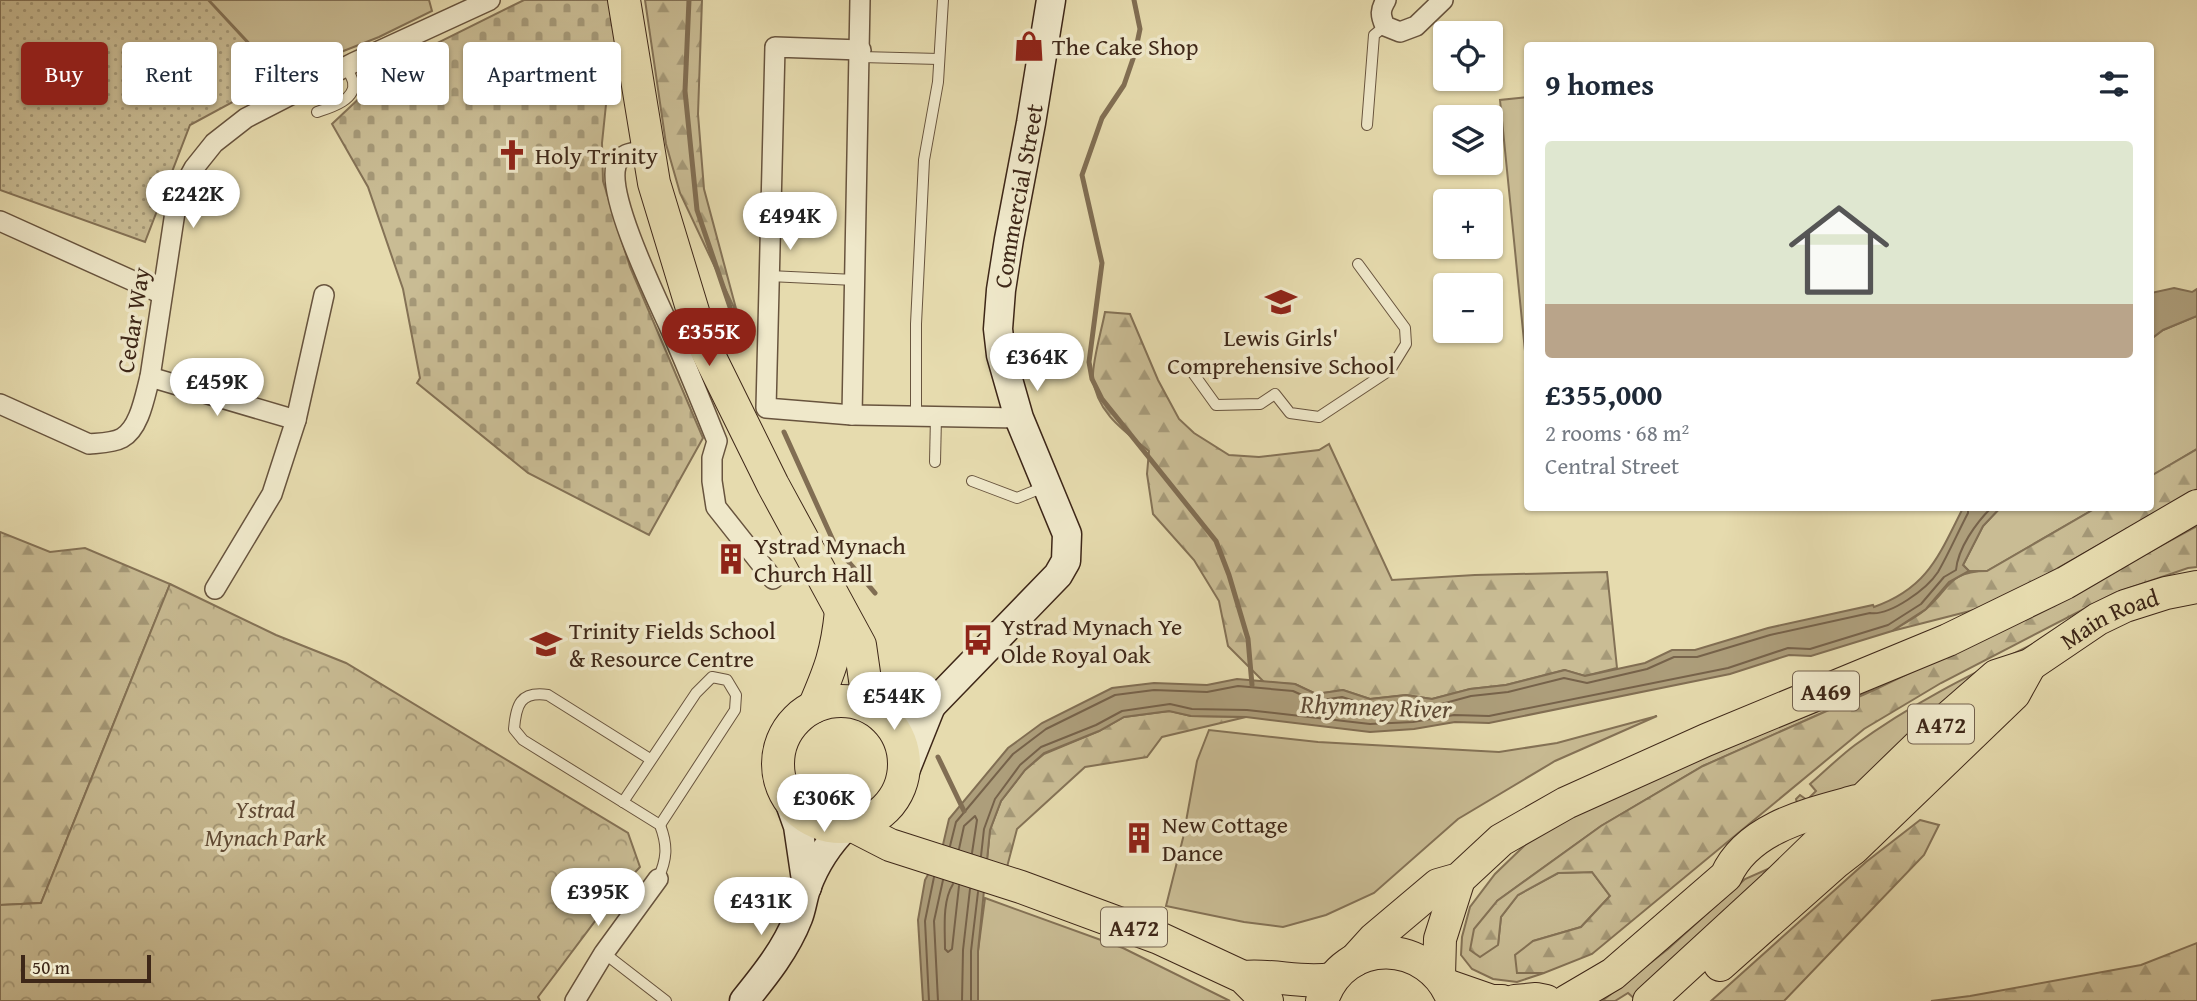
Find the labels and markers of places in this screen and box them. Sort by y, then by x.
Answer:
shop icon: The Cake Shop [1012,29,1046,63]
place label: The Cake Shop [1052,29,1199,64]
church icon: Holy Trinity [495,138,529,172]
place label: Holy Trinity [535,138,658,173]
pin: £242K [144,170,242,230]
pin: £494K [741,192,839,252]
school or university icon: Lewis Girls' Comprehensive School [1264,285,1298,319]
pin: £355K [660,308,758,368]
place label: Lewis Girls' Comprehensive School [1167,320,1395,383]
pin: £364K [988,334,1086,393]
pin: £459K [168,358,266,418]
place label: Ystrad Mynach Church Hall [754,528,906,591]
building icon: Ystrad Mynach Church Hall [714,542,748,576]
place label: Ystrad Mynach Ye Olde Royal Oak [1001,609,1182,672]
place label: Trinity Fields School & Resource Centre [569,613,776,676]
bus stop icon: Ystrad Mynach Ye Olde Royal Oak [961,623,995,657]
school or university icon: Trinity Fields School & Resource Centre [529,627,563,661]
pin: £544K [845,672,943,732]
pin: £306K [775,774,873,834]
place label: New Cottage Dance [1162,807,1288,870]
building icon: New Cottage Dance [1122,821,1156,855]
pin: £395K [549,869,647,928]
pin: £431K [712,878,810,937]

